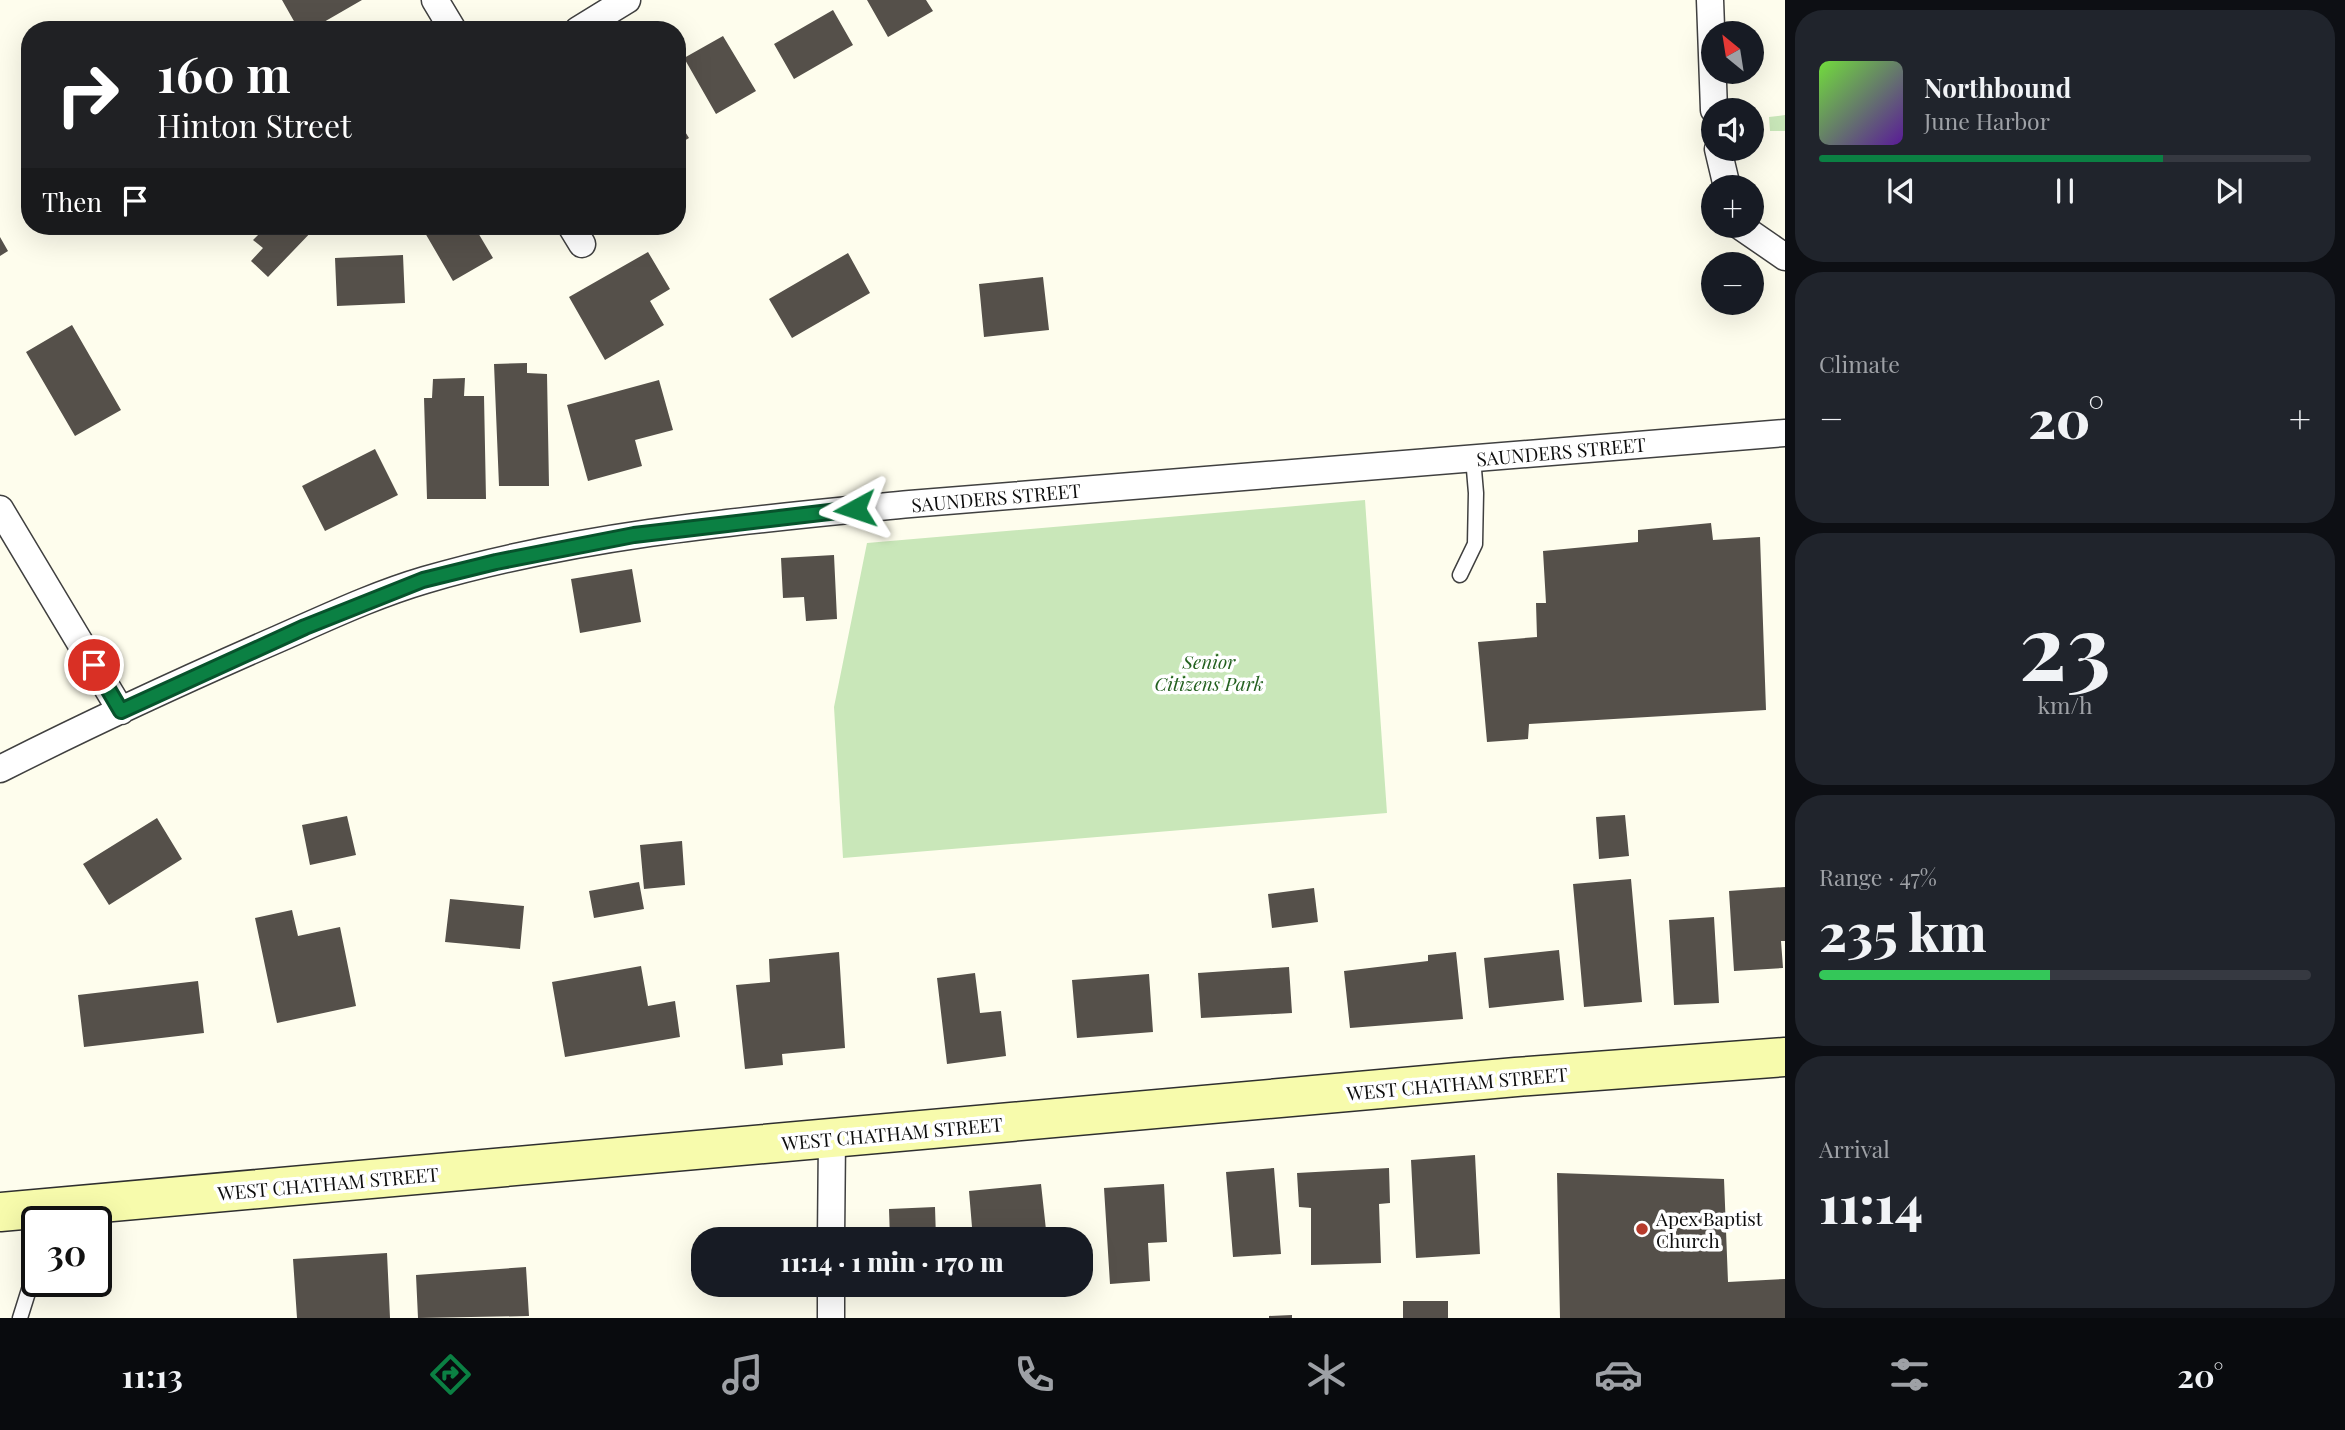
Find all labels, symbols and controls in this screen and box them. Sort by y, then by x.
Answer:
north arrow [1701,21,1764,84]
map controls [1701,21,1764,315]
text: 160 m [157,40,291,105]
icon: right [42,49,133,140]
text: Northbound [1924,70,2071,105]
button: sound [1701,98,1764,161]
text: Hinton Street [157,103,352,146]
text: June Harbor [1924,105,2050,136]
icon: previous [1882,172,1920,210]
icon: pause [2046,172,2084,210]
icon: next [2210,172,2248,210]
button: + [1701,175,1764,238]
icon: arrive [116,182,154,220]
text: Then [42,184,102,219]
button: − [1701,252,1764,315]
text: Climate [1819,348,1900,379]
text: 20° [2028,383,2104,452]
text: − [1819,392,1844,443]
text: + [2289,392,2311,443]
street label: SAUNDERS STREET [1475,431,1647,471]
position arrow [818,472,892,546]
street label: SAUNDERS STREET [910,477,1082,517]
text: 23 [2019,583,2111,704]
pin [64,635,124,695]
icon: arrive [75,646,113,684]
park label: Senior Citizens Park [1154,648,1264,696]
text: km/h [2037,689,2093,720]
text: Range · 47% [1819,861,1937,892]
text: 235 km [1819,896,1987,965]
street label: WEST CHATHAM STREET [1344,1060,1569,1106]
street label: WEST CHATHAM STREET [779,1110,1004,1156]
text: Arrival [1819,1133,1890,1164]
street label: WEST CHATHAM STREET [215,1160,440,1206]
text: 11:14 [1819,1168,1923,1237]
place label: Apex Baptist Church [1655,1205,1763,1253]
speed limit sign: 30 [21,1206,112,1297]
marker: Apex Baptist Church [1634,1221,1650,1237]
text: 11:14 · 1 min · 170 m [780,1244,1004,1279]
icon: directions [426,1350,475,1399]
icon: music [718,1350,767,1399]
icon: phone [1010,1350,1059,1399]
icon: climate [1302,1350,1351,1399]
icon: car [1594,1350,1643,1399]
icon: filters [1885,1350,1934,1399]
text: 11:13 [121,1353,183,1396]
text: 20° [2177,1353,2223,1396]

